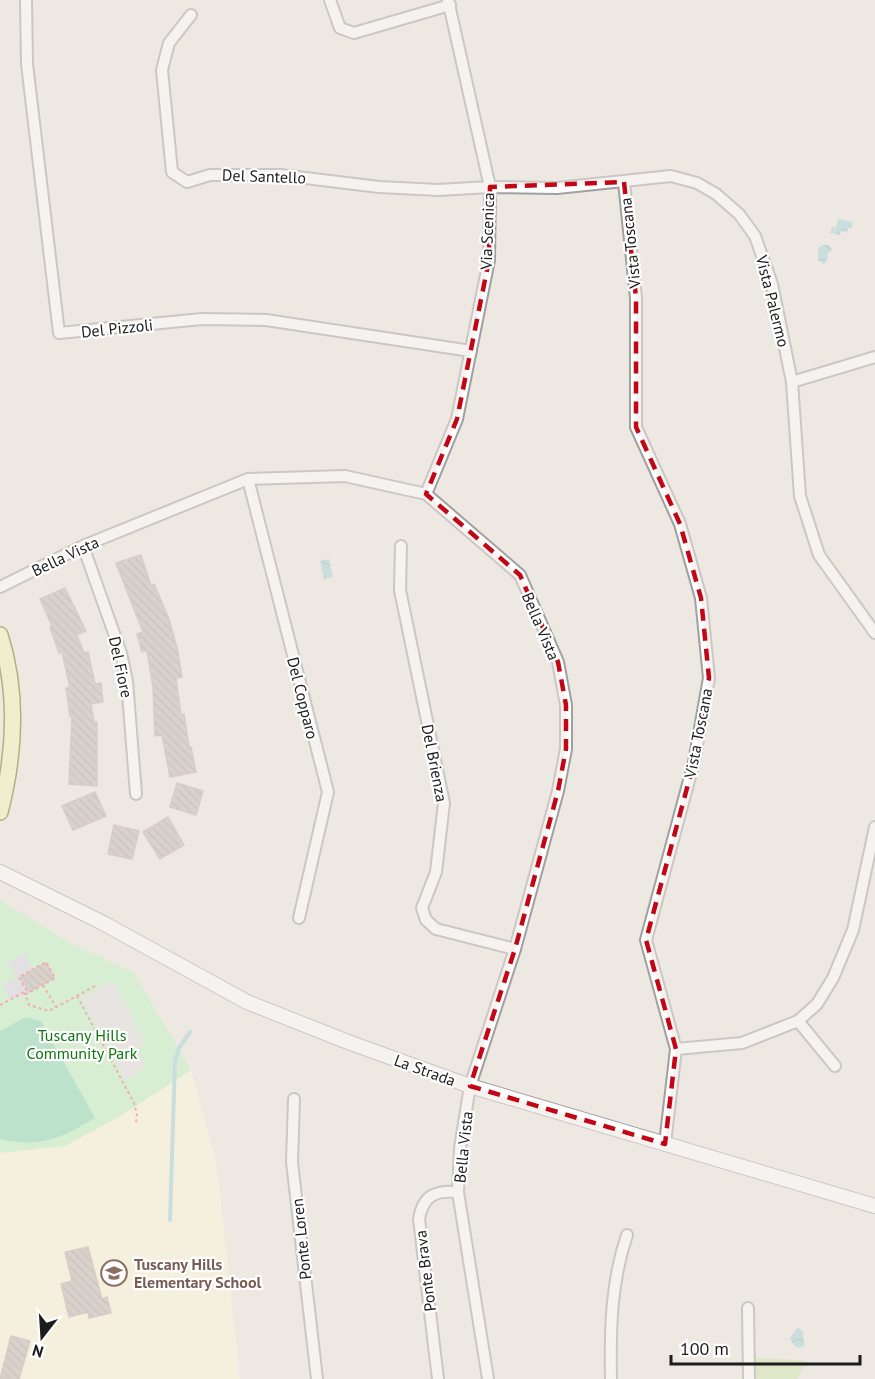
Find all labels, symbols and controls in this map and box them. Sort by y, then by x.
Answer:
street label: Del Santello [222,165,306,187]
street label: Via Scenica [476,192,498,271]
street label: Vista Toscana [615,197,645,290]
street label: Vista Palermo [752,252,794,349]
street label: Del Pizzoli [80,314,154,342]
street label: Bella Vista [28,532,102,580]
street label: Bella Vista [518,589,564,663]
street label: Del Fiore [105,634,137,700]
street label: Del Copparo [283,655,323,741]
street label: Vista Toscana [679,686,717,781]
street label: Del Brienza [418,723,452,803]
park label: Tuscany Hills Community Park [27,1025,138,1063]
street label: La Strada [392,1050,458,1090]
street label: Bella Vista [449,1110,477,1184]
street label: Ponte Loren [287,1197,315,1281]
street label: Ponte Brava [410,1229,440,1313]
place label: Tuscany Hills Elementary School [134,1254,261,1292]
school or university icon: Tuscany Hills Elementary School [99,1258,129,1288]
north arrow [12,1307,72,1367]
scale bar [671,1328,860,1366]
text: 100 m [680,1337,729,1360]
text: N [30,1340,46,1362]

